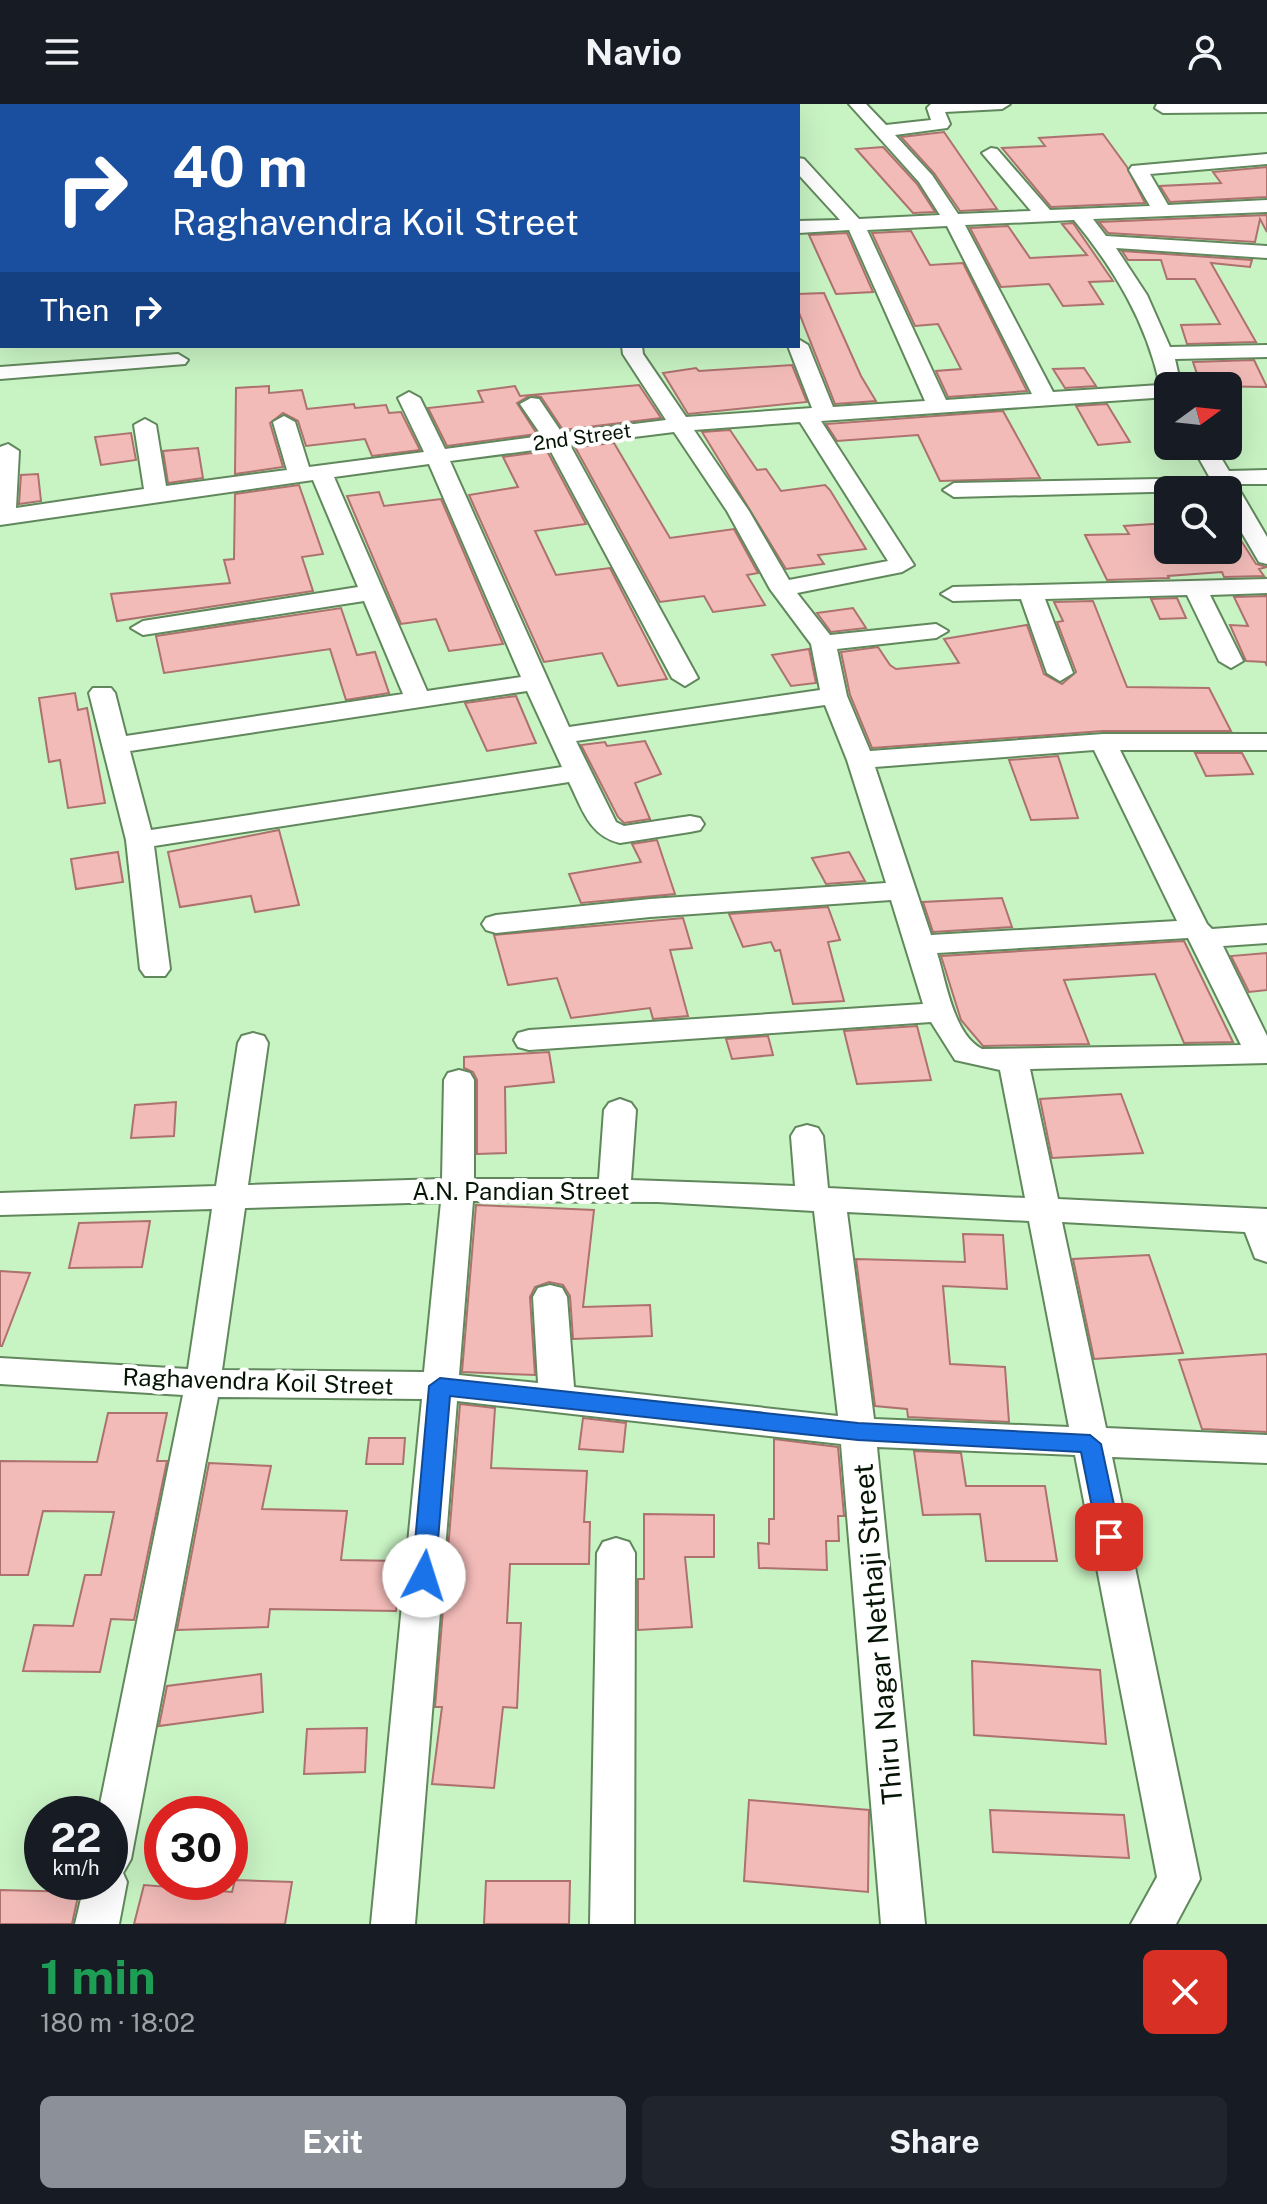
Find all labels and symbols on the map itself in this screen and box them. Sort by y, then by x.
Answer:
north arrow [1154,372,1242,460]
street label: 2nd Street [531,418,633,456]
street label: A.N. Pandian Street [412,1177,630,1205]
street label: Raghavendra Koil Street [122,1362,394,1400]
street label: Thiru Nagar Nethaji Street [846,1462,908,1806]
pin [1075,1503,1143,1571]
position arrow [382,1534,466,1618]
speed limit sign: 30 [144,1796,248,1900]

